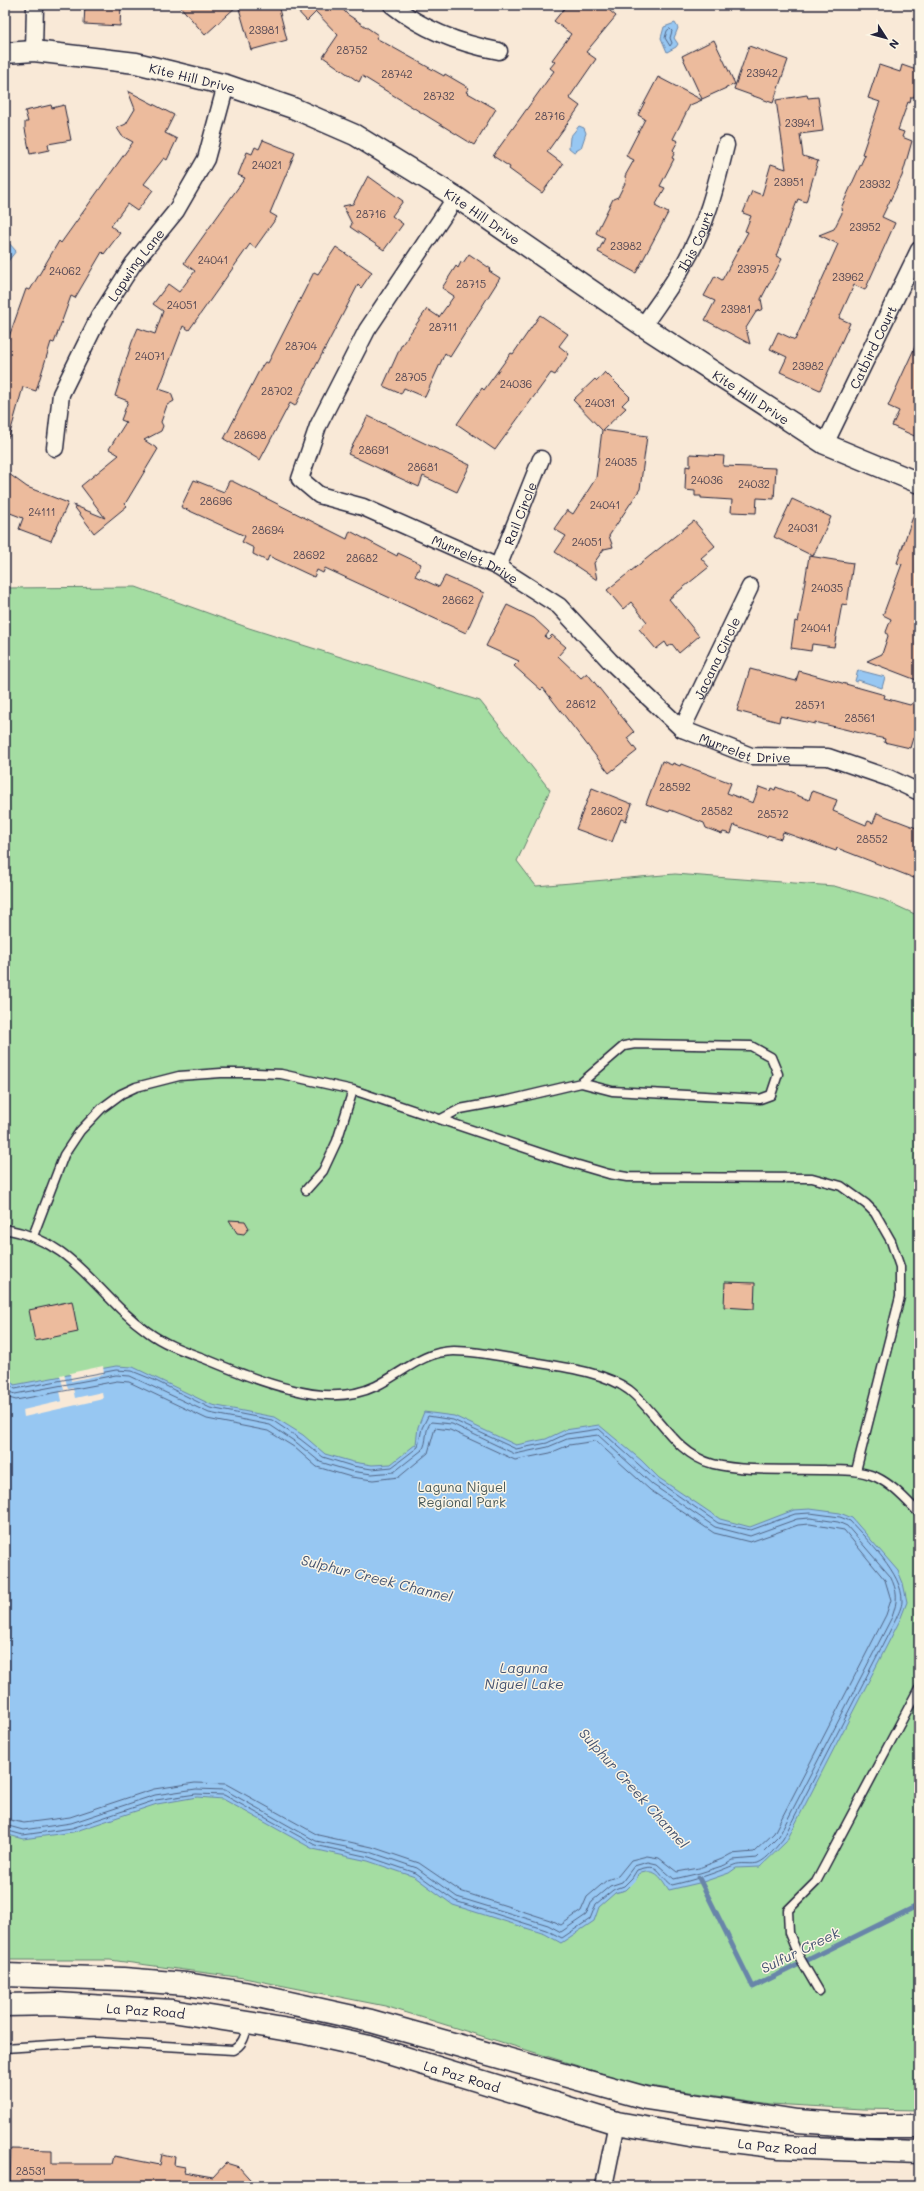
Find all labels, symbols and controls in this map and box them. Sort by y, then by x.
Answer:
north arrow [866,18,906,58]
house number: 23981 [249,22,279,37]
text: N [886,36,903,52]
house number: 28752 [336,42,368,57]
street label: Kite Hill Drive [148,58,238,96]
house number: 23942 [746,65,778,80]
house number: 28742 [381,66,413,81]
house number: 28732 [423,88,455,103]
house number: 28716 [535,108,565,123]
house number: 23941 [785,115,815,130]
house number: 24021 [252,157,282,172]
house number: 23951 [774,174,804,189]
house number: 23932 [859,176,891,191]
street label: Kite Hill Drive [442,184,524,248]
house number: 28716 [356,206,386,221]
street label: Ibis Court [673,208,716,274]
house number: 23952 [849,219,881,234]
street label: Lapwing Lane [103,225,167,304]
house number: 23982 [610,238,642,253]
house number: 24041 [198,252,228,267]
house number: 23975 [737,261,769,276]
house number: 24062 [49,263,81,278]
house number: 23962 [832,269,864,284]
house number: 28715 [456,276,486,291]
house number: 24051 [167,297,197,312]
house number: 23981 [721,301,751,316]
street label: Catbird Court [845,302,900,391]
house number: 28711 [429,319,457,334]
house number: 28704 [285,338,318,353]
house number: 24071 [135,348,165,363]
house number: 23982 [792,358,824,373]
street label: Kite Hill Drive [710,365,793,428]
house number: 28705 [395,369,427,384]
house number: 24036 [500,376,532,391]
house number: 28702 [261,383,293,398]
house number: 24031 [585,395,615,410]
house number: 28698 [234,427,267,442]
house number: 28691 [359,442,389,457]
house number: 24035 [605,454,637,469]
house number: 28681 [408,459,439,474]
house number: 24036 [691,472,723,487]
house number: 24032 [738,476,770,491]
street label: Rail Circle [499,479,540,547]
house number: 28696 [200,493,232,508]
house number: 24041 [590,497,620,512]
house number: 24111 [28,504,56,519]
house number: 24031 [788,520,818,535]
house number: 28694 [252,522,285,537]
street label: Murrelet Drive [430,530,522,587]
house number: 24051 [572,534,602,549]
house number: 28692 [293,547,325,562]
house number: 28682 [346,550,378,565]
house number: 24035 [811,580,843,595]
house number: 28662 [442,592,474,607]
street label: Jacana Circle [689,614,743,702]
house number: 24041 [801,620,831,635]
house number: 28612 [566,696,596,711]
house number: 28571 [795,697,825,712]
house number: 28561 [845,710,875,725]
street label: Murrelet Drive [697,728,791,765]
house number: 28592 [659,779,691,794]
house number: 28602 [591,803,623,818]
house number: 28582 [701,803,733,818]
house number: 28572 [757,806,789,821]
house number: 28552 [856,831,888,846]
park label: Laguna Niguel Regional Park [418,1478,506,1510]
water label: Sulphur Creek Channel [299,1550,455,1606]
water label: Laguna Niguel Lake [484,1658,564,1693]
water label: Sulphur Creek Channel [575,1724,693,1852]
water label: Sulfur Creek [757,1922,843,1977]
street label: La Paz Road [106,1999,186,2021]
street label: La Paz Road [422,2056,502,2095]
street label: La Paz Road [737,2133,817,2157]
house number: 28531 [16,2163,46,2178]

